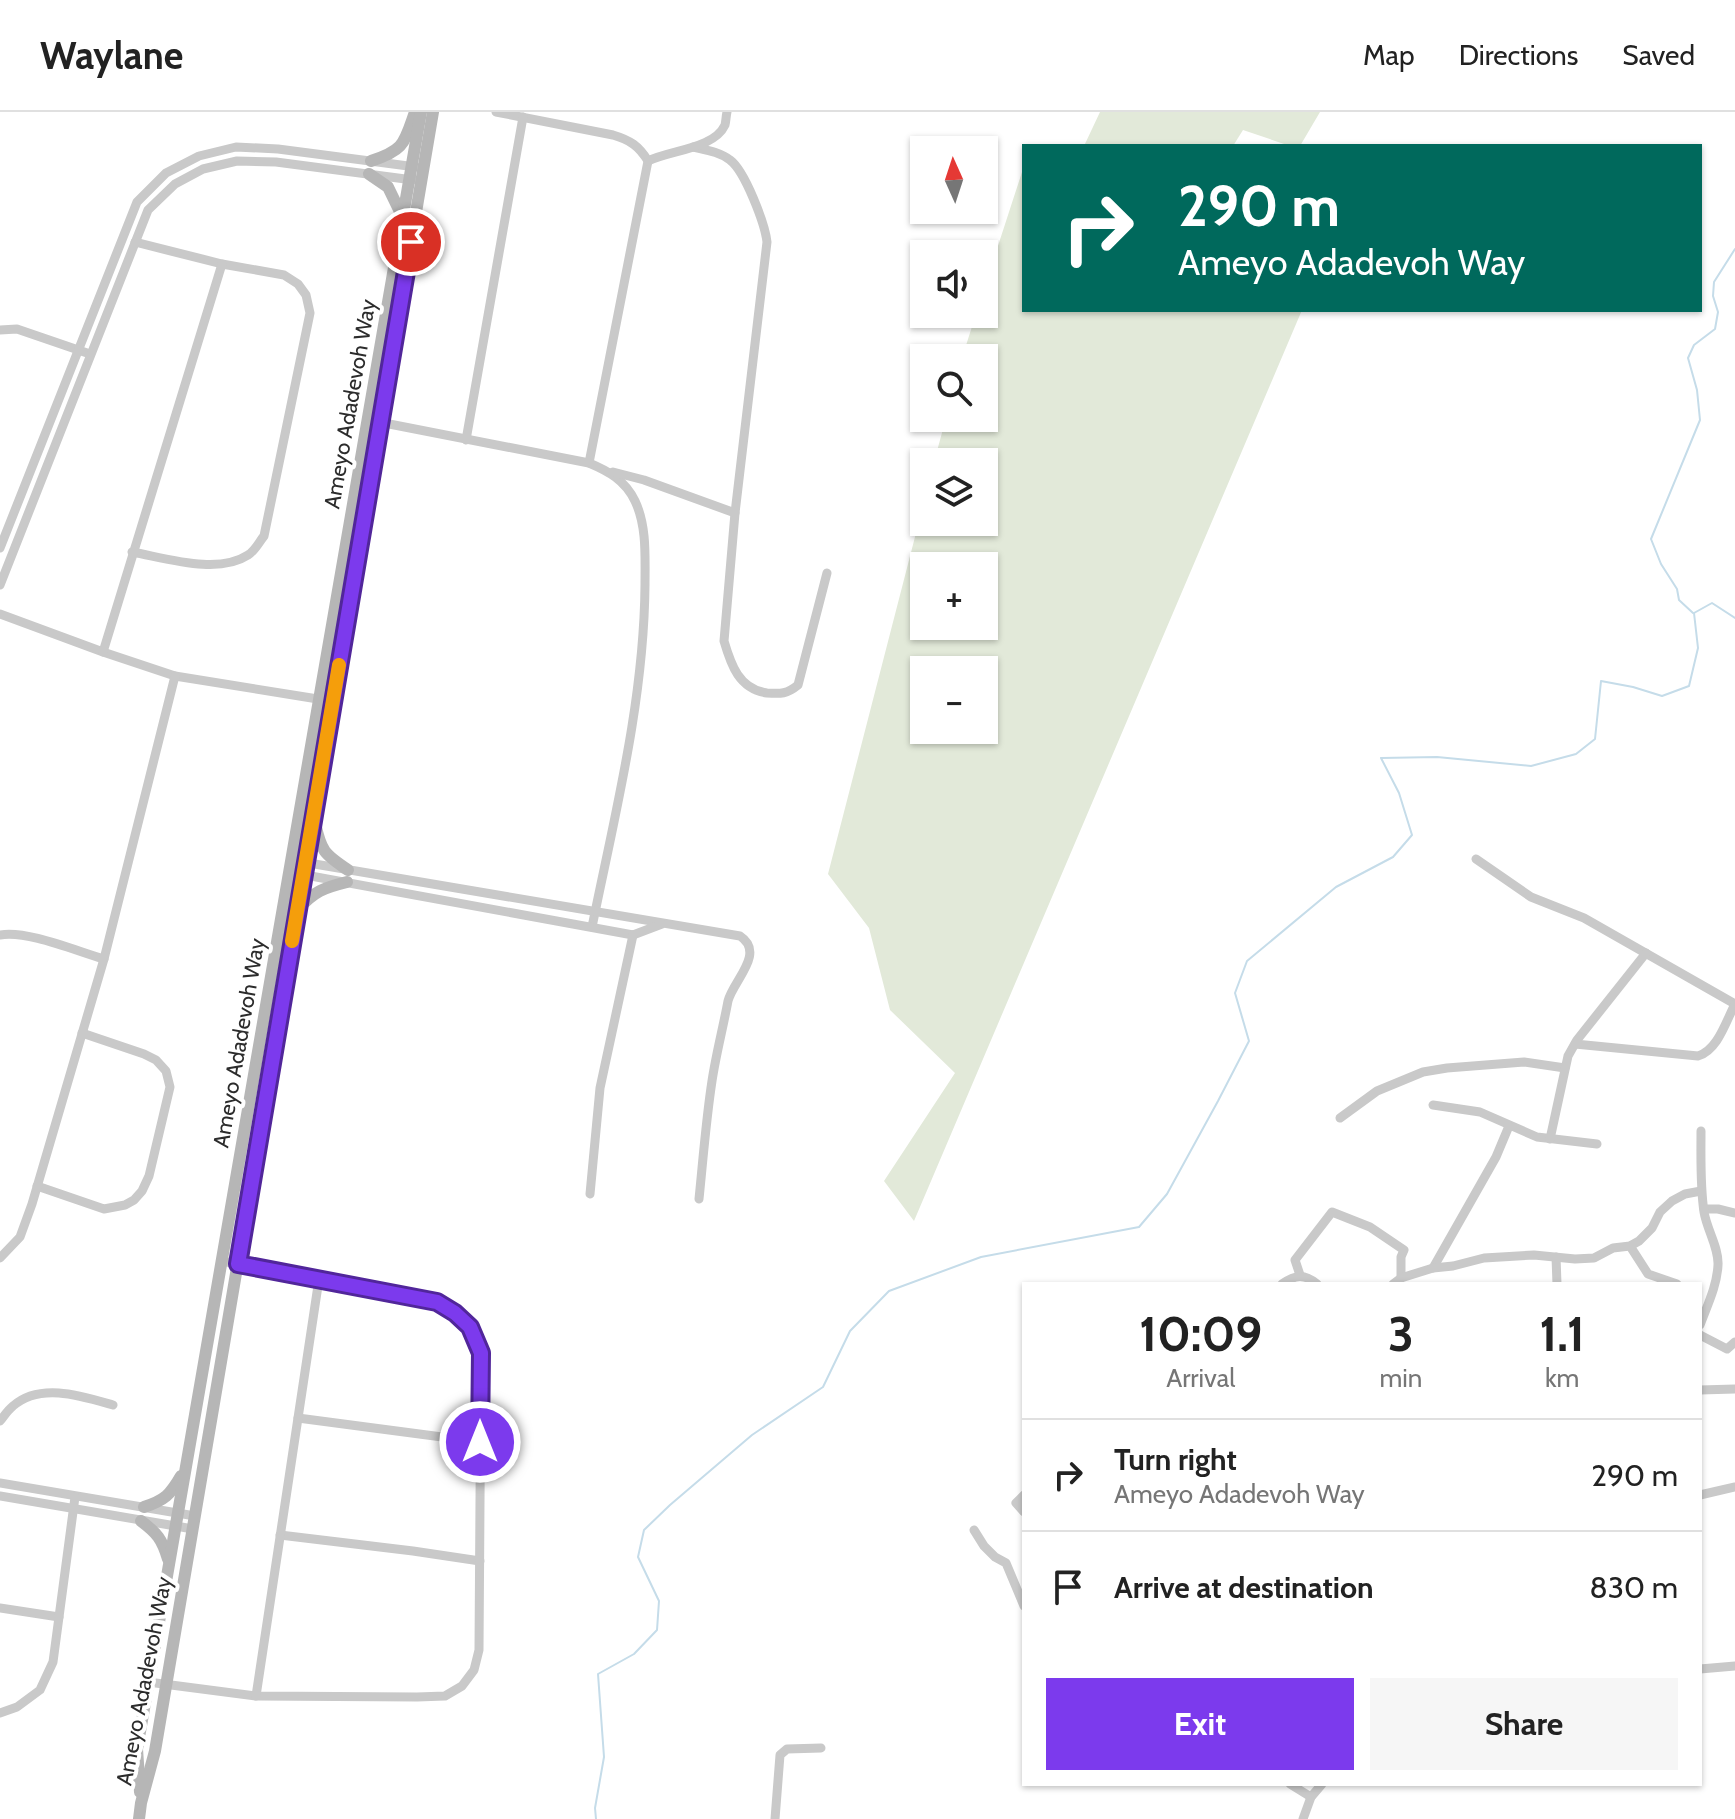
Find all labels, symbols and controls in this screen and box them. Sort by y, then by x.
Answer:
text: Waylane [40,32,183,79]
text: Map [1363,38,1415,72]
text: Directions [1459,38,1578,72]
text: Saved [1622,38,1695,72]
north arrow [910,136,998,224]
map controls [910,136,998,744]
text: 290 m [1178,172,1340,240]
icon: right [1046,176,1150,280]
pin [377,208,445,276]
icon: arrive [389,220,433,264]
button: sound [910,240,998,328]
text: Ameyo Adadevoh Way [1178,240,1525,284]
street label: Ameyo Adadevoh Way [318,297,382,511]
button: search [910,344,998,432]
button: layers [910,448,998,536]
button: + [910,552,998,640]
button: − [910,656,998,744]
street label: Ameyo Adadevoh Way [207,936,271,1150]
text: 10:09 [1139,1305,1262,1363]
text: 3 [1388,1305,1414,1363]
text: 1.1 [1540,1305,1585,1363]
text: Arrival [1166,1362,1235,1394]
text: min [1380,1362,1422,1394]
text: km [1545,1362,1579,1394]
position arrow [438,1400,522,1484]
text: Turn right [1114,1441,1237,1478]
icon: right [1046,1453,1090,1497]
text: 290 m [1591,1457,1678,1494]
text: Ameyo Adadevoh Way [1114,1478,1365,1510]
icon: arrive [1046,1565,1090,1609]
text: Arrive at destination [1114,1569,1374,1606]
text: 830 m [1590,1569,1678,1606]
street label: Ameyo Adadevoh Way [111,1574,177,1788]
button: Exit [1046,1678,1354,1770]
button: Share [1370,1678,1678,1770]

